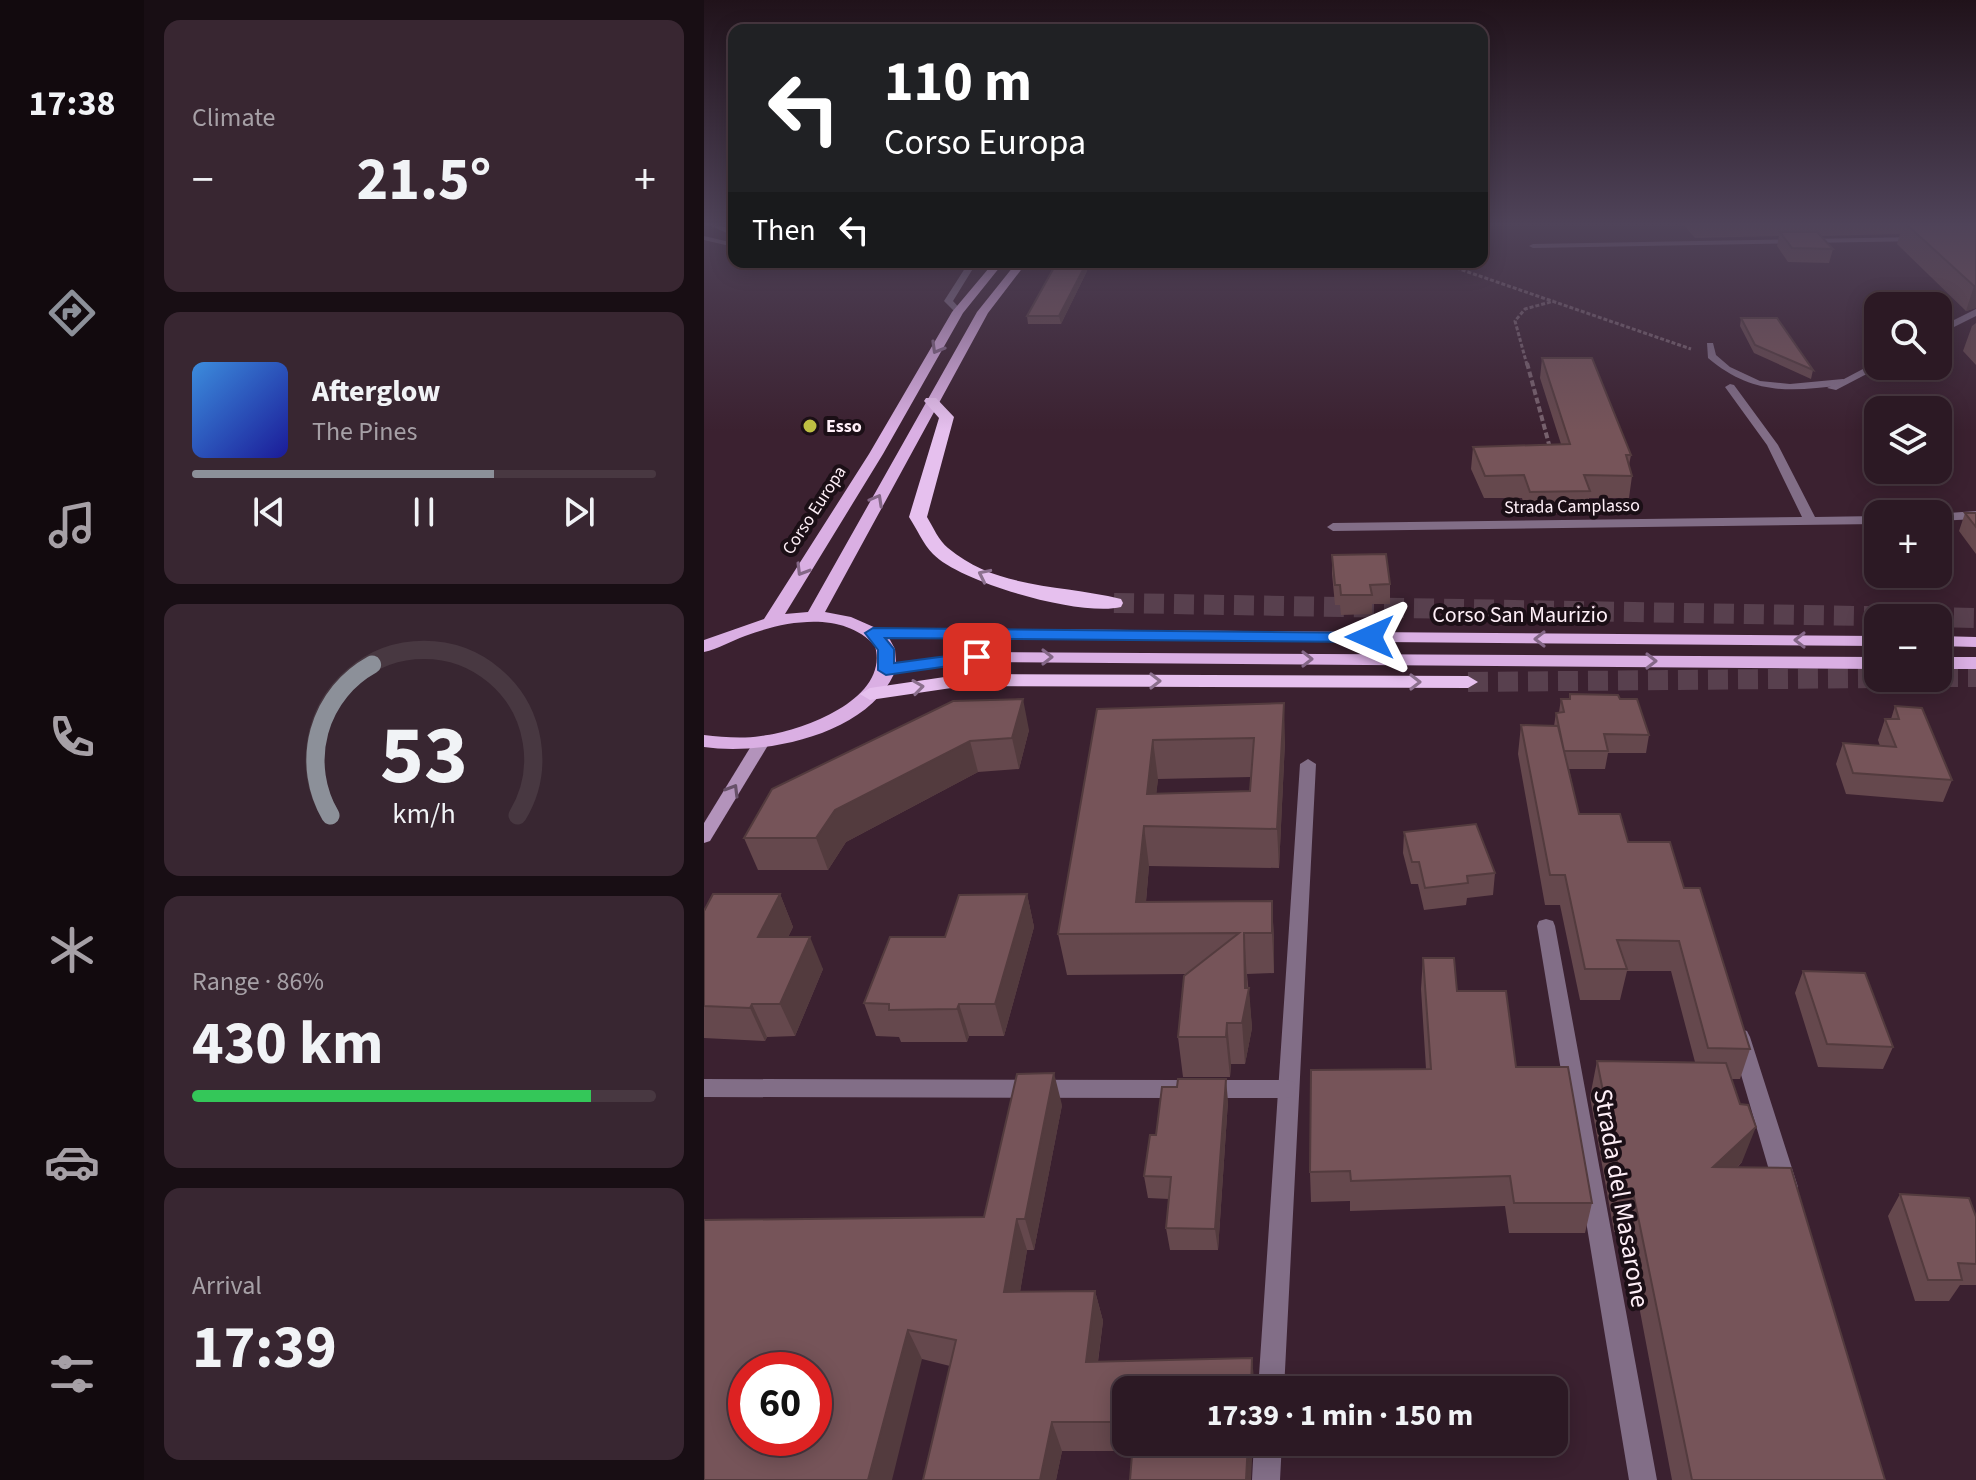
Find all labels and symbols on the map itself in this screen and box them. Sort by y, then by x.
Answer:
one-way arrow [931,339,947,354]
place label: Esso [826,414,862,439]
marker: Esso [801,417,819,435]
street label: Corso Europa [776,461,852,559]
street label: Strada Camplasso [1504,493,1640,520]
one-way arrow [867,494,882,508]
one-way arrow [796,561,812,576]
one-way arrow [978,569,992,585]
position arrow [1328,595,1412,679]
street label: Corso San Maurizio [1432,599,1608,631]
pin [943,623,1011,691]
one-way arrow [1533,630,1546,647]
one-way arrow [1793,631,1806,649]
one-way arrow [1041,649,1054,666]
one-way arrow [1301,650,1314,668]
one-way arrow [1645,652,1658,670]
one-way arrow [1149,672,1162,690]
one-way arrow [1409,673,1422,691]
one-way arrow [911,679,925,696]
one-way arrow [723,784,739,799]
street label: Strada del Masarone [1584,1086,1659,1310]
speed limit sign: 60 [728,1352,832,1456]

